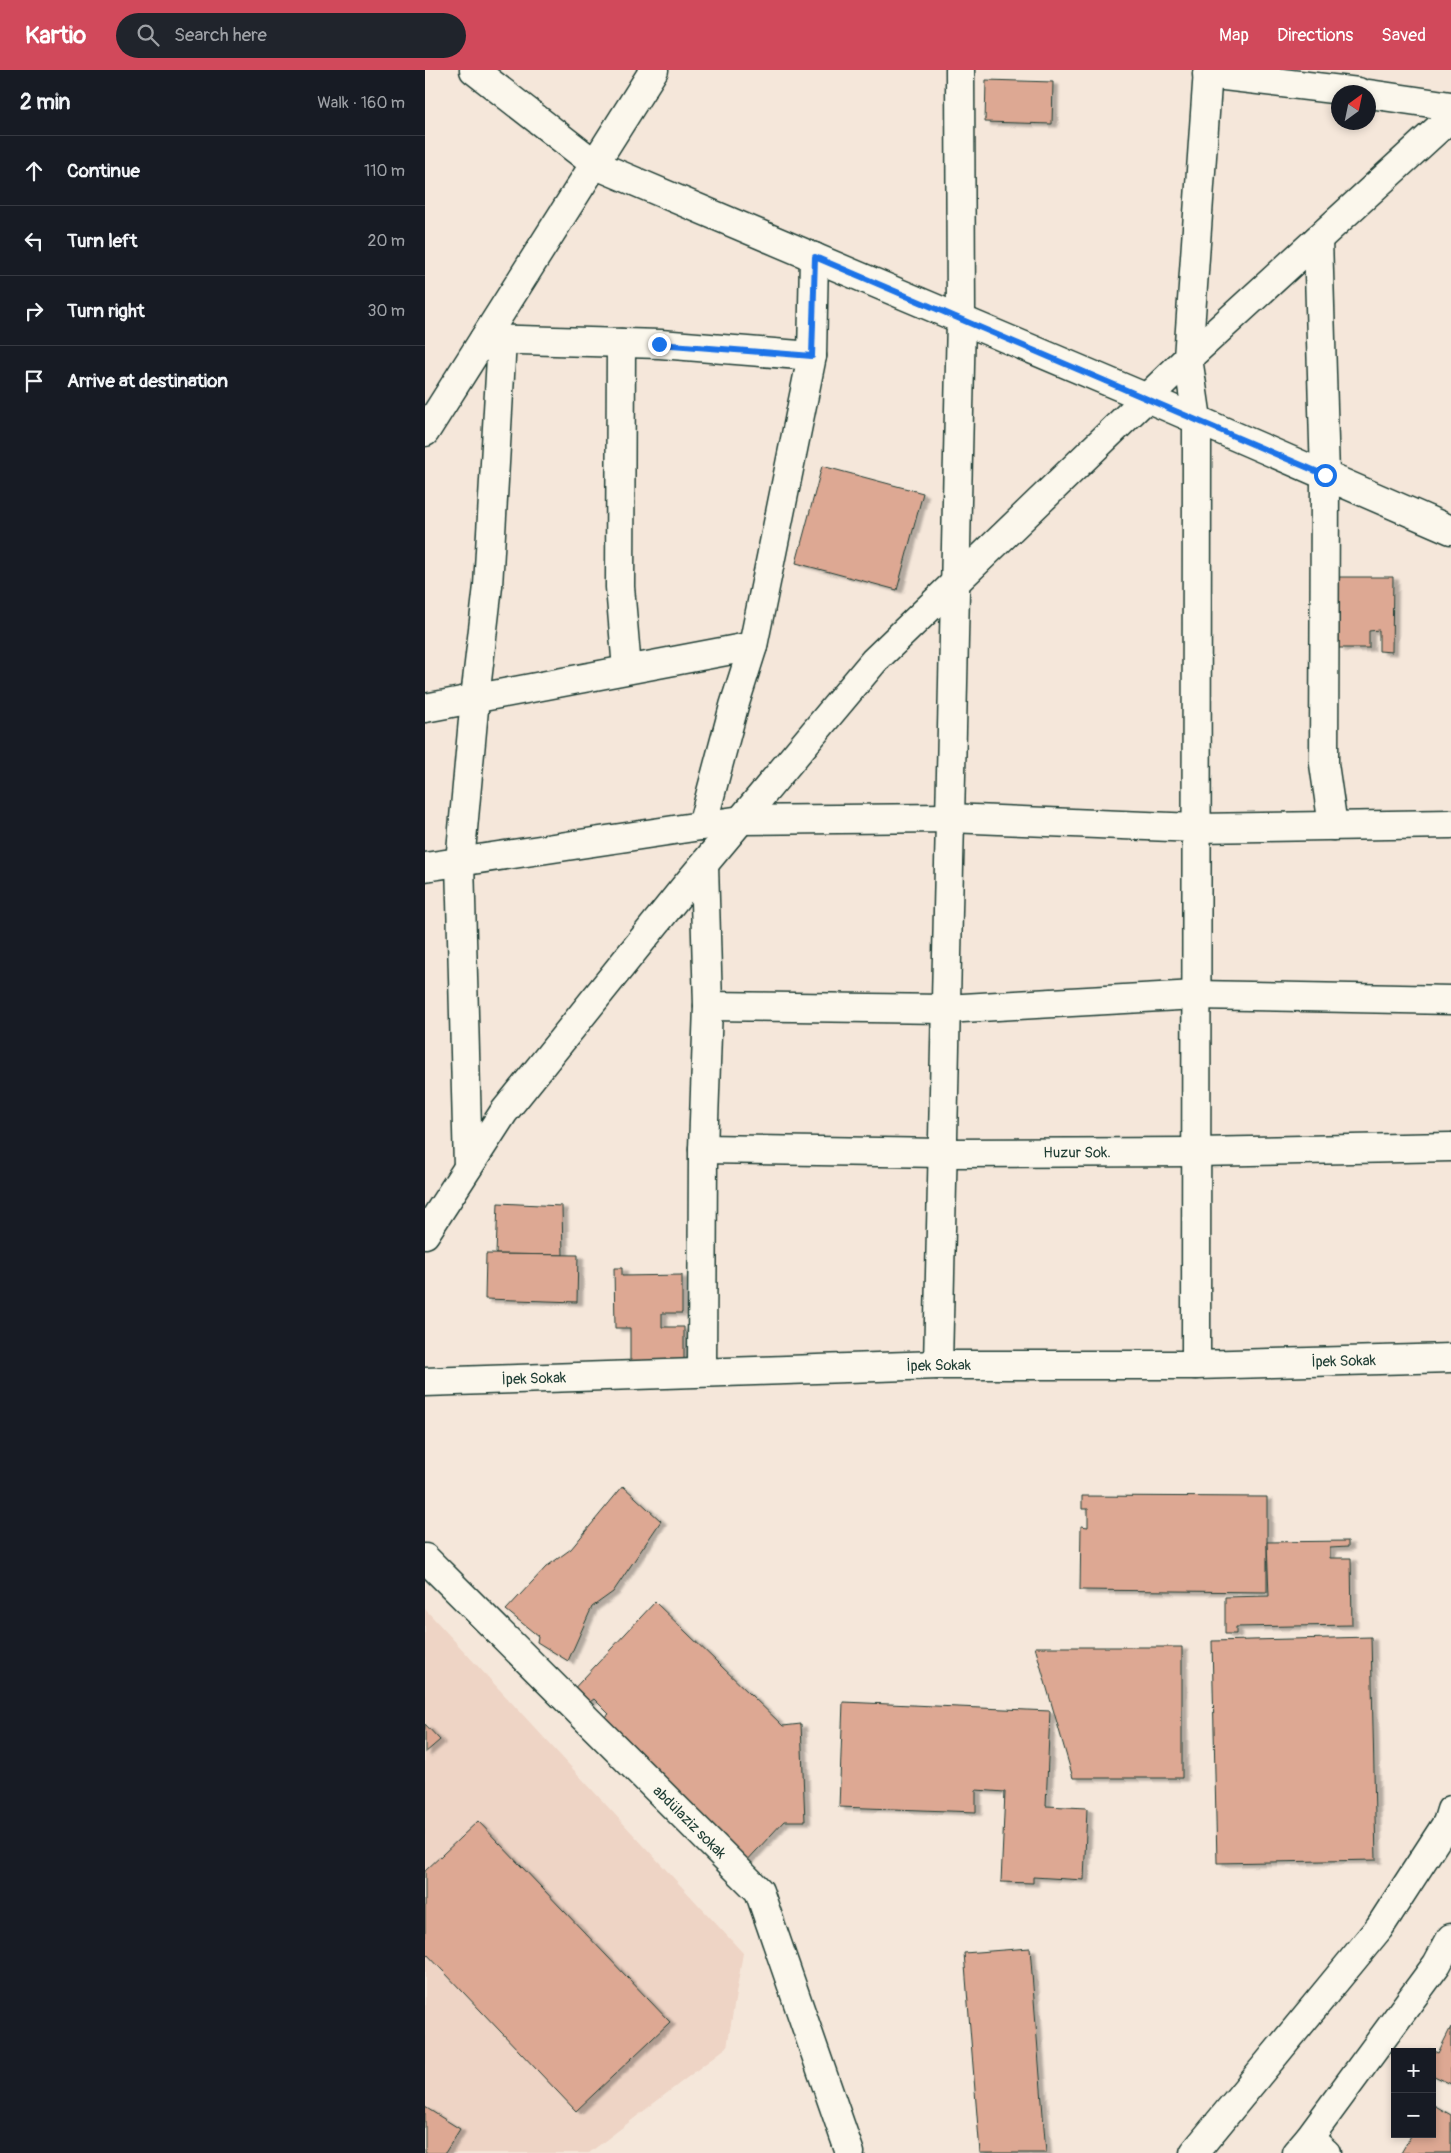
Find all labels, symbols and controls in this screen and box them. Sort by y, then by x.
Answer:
search box [116,13,466,58]
text: Kartio [25,21,86,50]
icon: search [134,21,162,49]
text: Search here [174,23,267,47]
text: Map [1219,24,1249,47]
text: Directions [1277,24,1353,47]
text: Saved [1381,24,1426,47]
north arrow [1331,85,1376,130]
text: 2 min [20,89,70,116]
text: Walk · 160 m [317,93,405,113]
icon: ahead [20,157,48,185]
text: Continue [67,159,140,183]
text: 110 m [364,161,405,181]
icon: left [20,227,48,255]
text: Turn left [67,229,137,253]
text: 20 m [367,231,405,251]
icon: right [20,297,48,325]
text: Turn right [67,299,145,323]
text: 30 m [367,301,405,321]
route end [648,333,671,356]
icon: arrive [20,367,48,395]
text: Arrive at destination [67,369,228,393]
route start [1314,464,1337,487]
street label: Huzur Sok. [1043,1143,1111,1162]
street label: İpek Sokak [1311,1351,1377,1371]
street label: İpek Sokak [906,1356,972,1376]
street label: İpek Sokak [501,1368,567,1389]
street label: abdülaziz sokak [649,1781,731,1863]
map controls [1391,2048,1436,2138]
button: + [1391,2048,1436,2093]
button: − [1391,2093,1436,2138]

